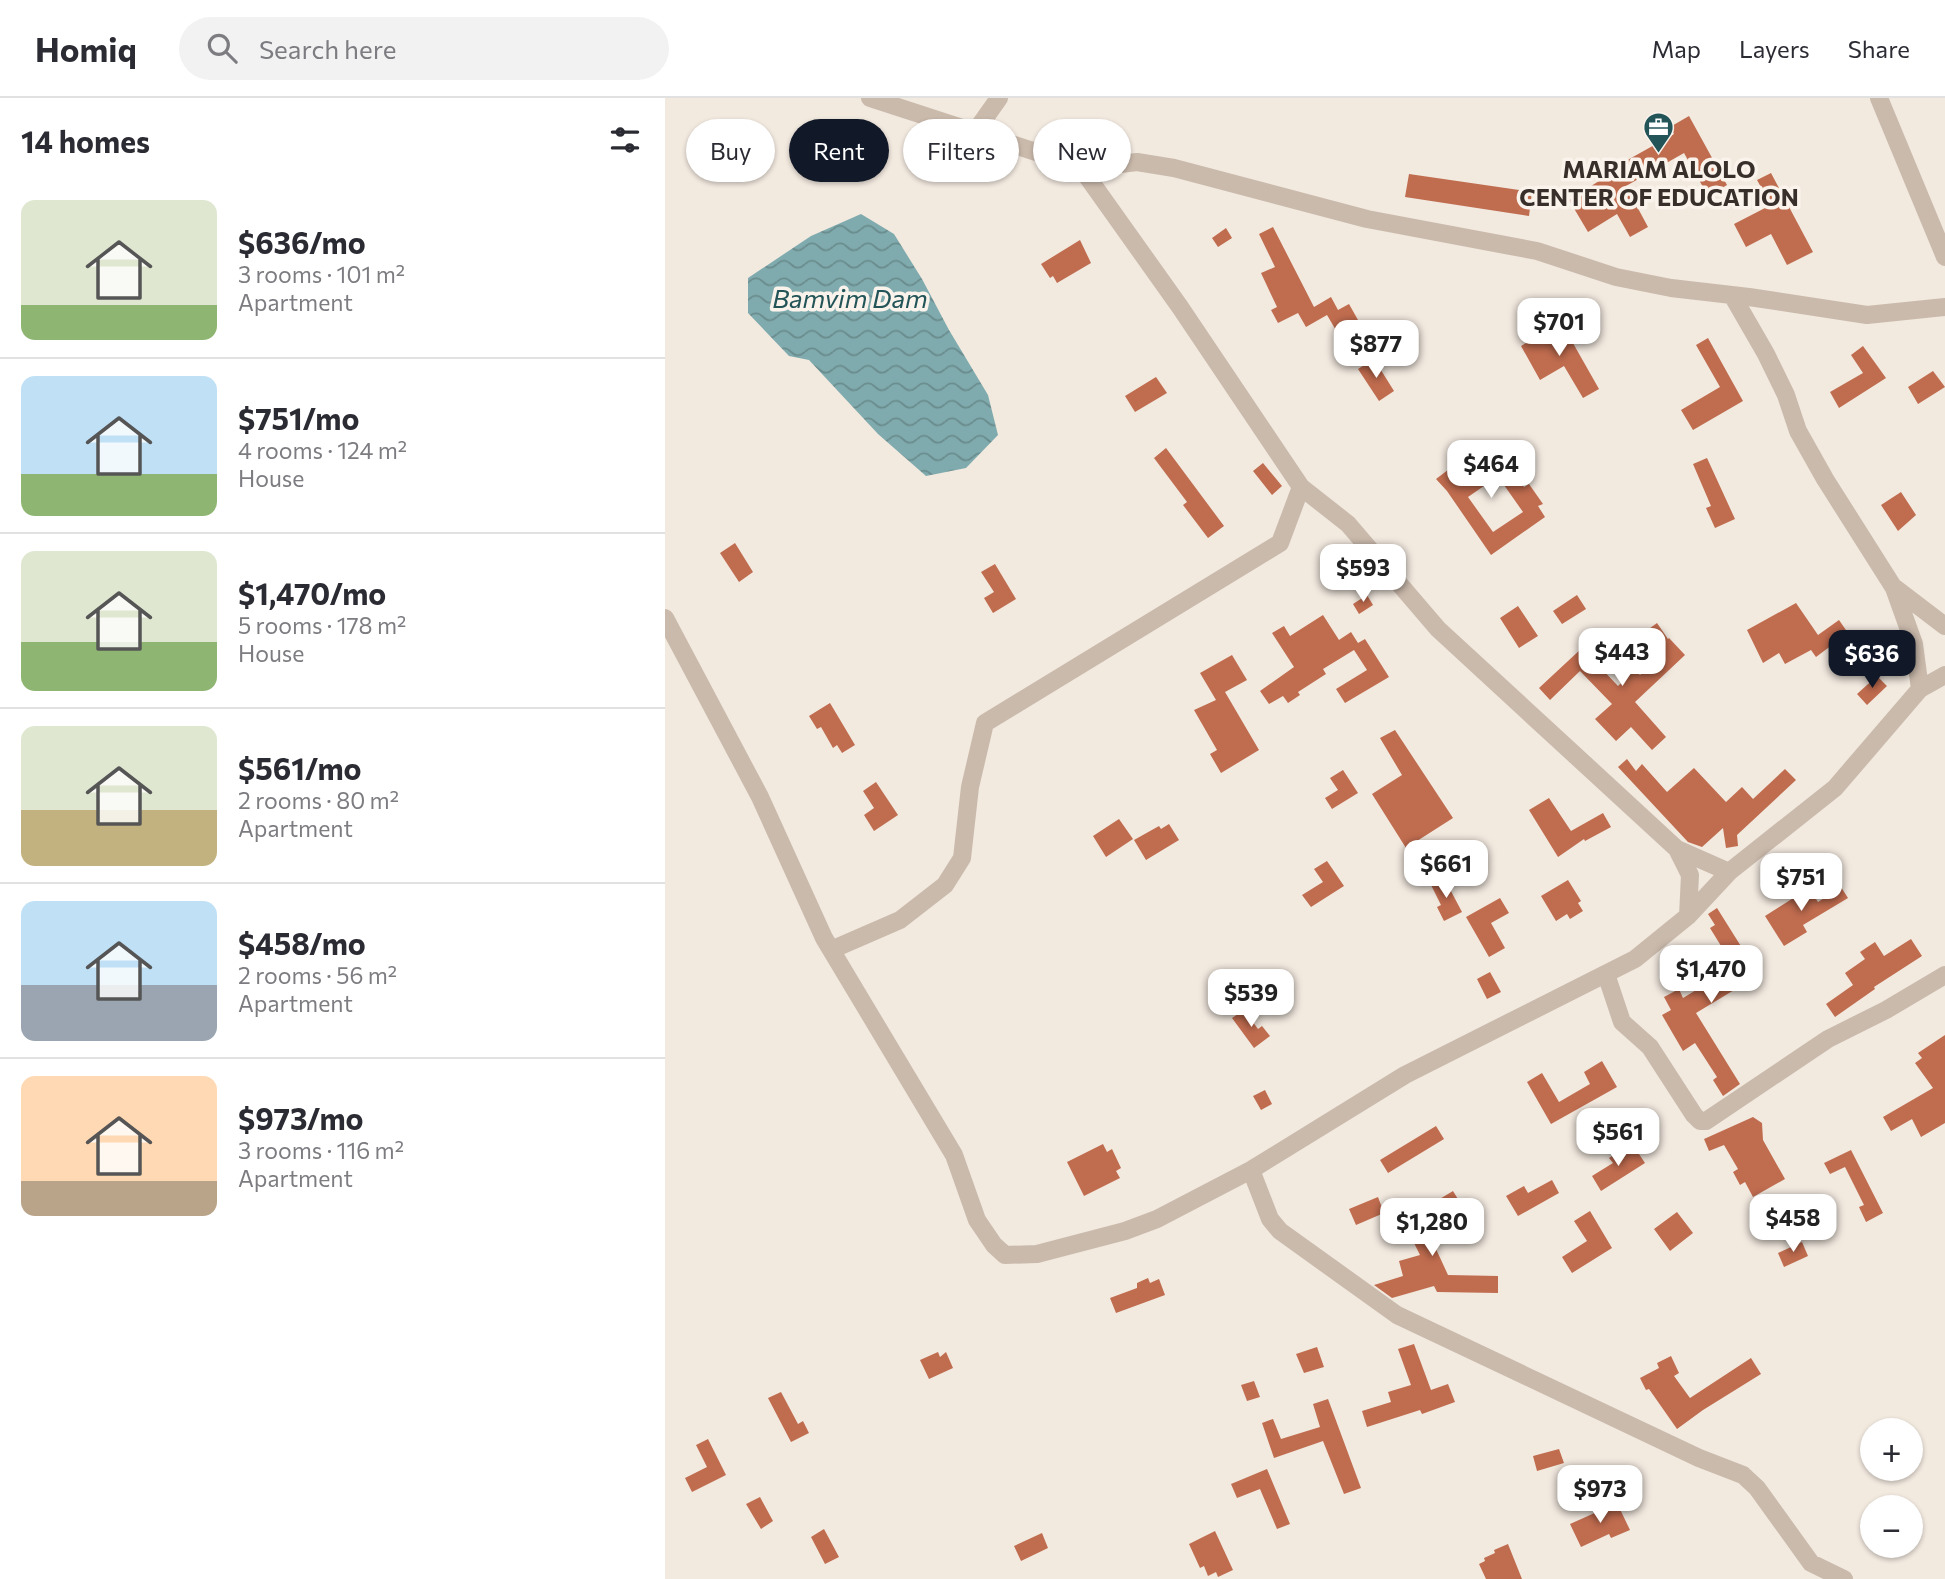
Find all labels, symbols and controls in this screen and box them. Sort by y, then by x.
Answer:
search box [179,17,669,80]
text: Homiq [35,28,137,69]
icon: search [203,29,241,67]
text: Search here [259,33,396,64]
text: Map [1652,34,1701,63]
text: Layers [1739,34,1810,63]
text: Share [1848,34,1910,63]
office icon: MARIAM ALOLO CENTER OF EDUCATION [1642,111,1676,155]
chip: Buy [686,119,775,182]
chip: Rent [789,119,889,182]
chip: Filters [903,119,1019,182]
chip: New [1033,119,1131,182]
icon: filters [606,121,644,159]
text: 14 homes [21,122,150,159]
place label: MARIAM ALOLO CENTER OF EDUCATION [1519,154,1799,211]
text: $636/mo [238,223,366,260]
icon: home [77,228,161,312]
text: 3 rooms · 101 m² [238,260,405,288]
water label: Bamvim Dam [772,282,928,313]
text: Apartment [238,288,353,316]
pin: $701 [1518,299,1600,358]
text: $701 [1533,307,1585,335]
pin: $877 [1335,320,1417,380]
text: $877 [1350,329,1402,357]
text: $751/mo [238,399,359,436]
icon: home [77,404,161,488]
text: 4 rooms · 124 m² [238,436,407,464]
pin: $464 [1450,440,1532,500]
text: $464 [1463,449,1519,477]
text: House [238,464,304,492]
pin: $593 [1322,545,1404,604]
text: $593 [1336,553,1390,581]
text: $1,470/mo [238,574,386,611]
icon: home [77,579,161,663]
text: 5 rooms · 178 m² [238,611,406,639]
pin: $443 [1581,628,1663,688]
pin: $636 [1831,630,1913,690]
text: $443 [1595,637,1649,665]
text: House [238,639,304,667]
text: $636 [1845,639,1899,667]
text: $561/mo [238,749,362,786]
icon: home [77,754,161,838]
text: 2 rooms · 80 m² [238,786,399,814]
text: Apartment [238,814,353,842]
pin: $661 [1405,840,1487,900]
text: $661 [1420,849,1472,877]
pin: $751 [1760,854,1842,913]
text: $751 [1776,862,1826,890]
text: $458/mo [238,924,366,961]
icon: home [77,929,161,1013]
pin: $1,470 [1654,946,1768,1005]
text: $1,470 [1676,954,1746,982]
text: 2 rooms · 56 m² [238,961,397,989]
pin: $539 [1210,970,1292,1029]
text: $539 [1224,978,1278,1006]
text: Apartment [238,989,353,1017]
text: $973/mo [238,1099,364,1136]
icon: home [77,1104,161,1188]
pin: $561 [1577,1108,1659,1168]
text: $561 [1592,1117,1644,1145]
text: 3 rooms · 116 m² [238,1136,404,1164]
text: Apartment [238,1164,353,1192]
pin: $458 [1752,1194,1834,1254]
pin: $1,280 [1375,1198,1489,1258]
text: $458 [1766,1203,1820,1231]
text: $1,280 [1396,1207,1468,1235]
map controls [1860,1418,1923,1558]
button: + [1860,1418,1923,1481]
pin: $973 [1559,1466,1641,1525]
text: $973 [1573,1474,1627,1502]
button: − [1860,1495,1923,1558]

